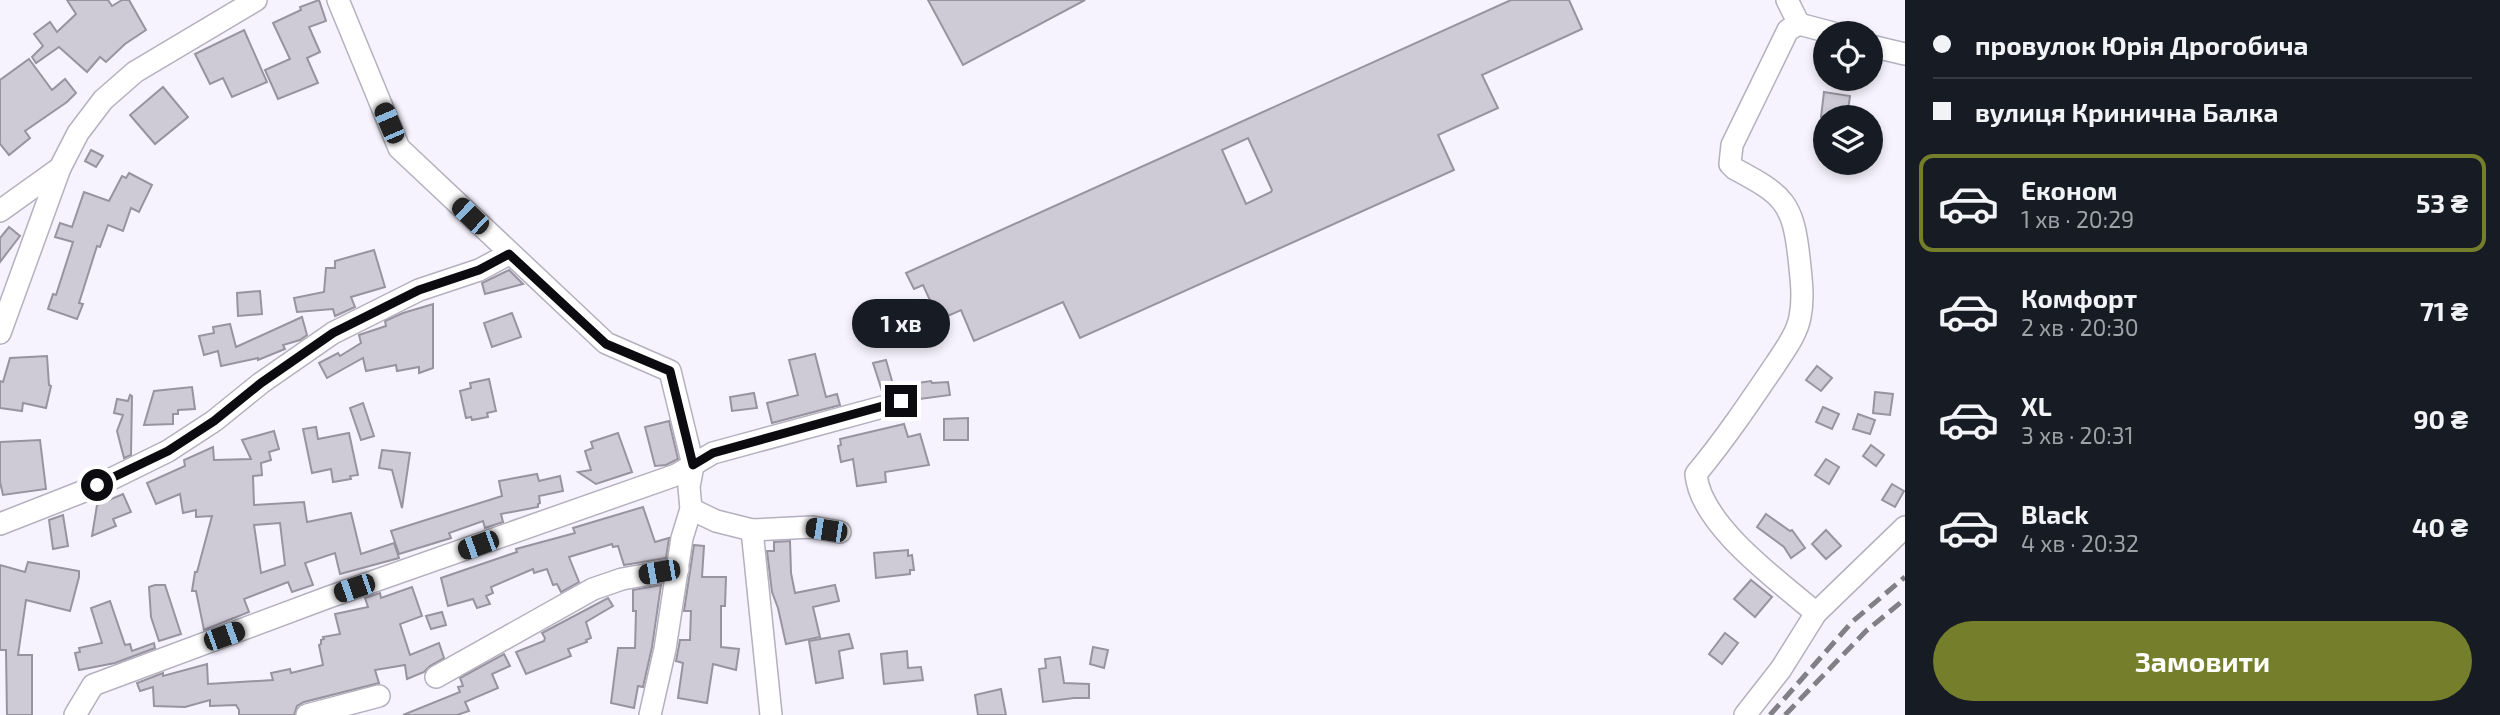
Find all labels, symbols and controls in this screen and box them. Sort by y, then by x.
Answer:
map controls [1813,21,1883,175]
button: locate [1813,21,1883,91]
text: провулок Юрія Дрогобича [1975,29,2308,60]
text: вулиця Кринична Балка [1975,96,2278,127]
car [372,100,407,146]
button: layers [1813,105,1883,175]
icon: car [1937,172,2000,235]
text: Економ [2021,174,2118,205]
text: 53 ₴ [2416,187,2468,218]
car [448,194,493,238]
text: 1 хв · 20:29 [2021,205,2134,233]
icon: car [1937,280,2000,343]
text: Комфорт [2021,282,2137,313]
text: 71 ₴ [2420,295,2468,326]
callout: 1 хв [852,300,950,348]
text: 1 хв [880,309,922,337]
text: 2 хв · 20:30 [2021,313,2139,341]
route end [885,385,917,417]
icon: car [1937,388,2000,451]
text: XL [2021,390,2052,421]
text: 90 ₴ [2413,403,2468,434]
text: 3 хв · 20:31 [2021,421,2134,449]
route start [81,469,113,501]
icon: car [1937,496,2000,559]
text: Black [2021,498,2089,529]
text: 40 ₴ [2412,511,2468,542]
car [804,516,849,544]
car [455,528,502,562]
text: 4 хв · 20:32 [2021,529,2139,557]
car [637,558,682,586]
car [331,571,378,605]
car [201,619,248,653]
button: Замовити [1933,621,2472,701]

